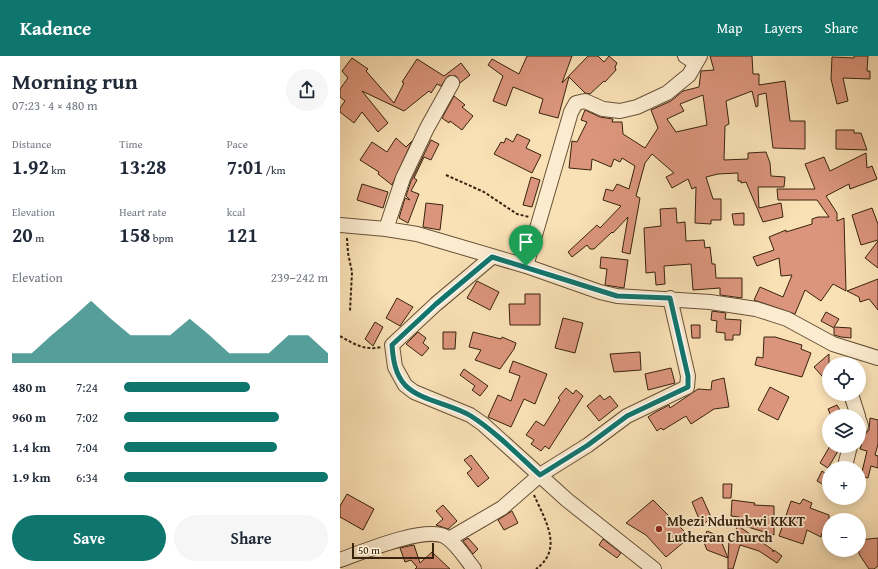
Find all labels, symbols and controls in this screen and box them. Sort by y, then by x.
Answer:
text: Kadence [20,14,91,42]
text: Map [717,18,743,38]
text: Layers [765,18,803,38]
text: Share [825,18,858,38]
text: Morning run [12,65,138,97]
button: share [286,69,328,111]
text: 07:23 · 4 × 480 m [12,96,98,115]
text: Distance [12,136,51,152]
text: Time [119,136,143,152]
text: Pace [227,136,248,152]
text: 1.92 [12,152,49,181]
text: 13:28 [119,152,166,181]
text: 7:01 [227,152,263,181]
text: km [49,162,66,178]
text: /km [263,162,286,178]
text: Elevation [12,204,55,220]
text: Heart rate [119,204,167,220]
text: kcal [227,204,245,220]
text: 20 [12,220,33,249]
text: 158 [119,220,150,249]
text: 121 [227,220,258,249]
pin [509,225,543,266]
text: m [33,230,44,246]
text: bpm [150,230,173,246]
icon: arrive [515,231,537,253]
text: Elevation [12,268,63,287]
text: 239–242 m [271,268,328,287]
map controls [822,357,866,557]
button: locate [822,357,866,401]
text: 480 m [12,378,46,397]
text: 7:24 [76,378,98,397]
text: 960 m [12,408,46,427]
text: 7:02 [76,408,98,427]
button: layers [822,409,866,453]
text: 1.4 km [12,438,51,457]
text: 7:04 [76,438,98,457]
button: + [822,461,866,505]
text: 1.9 km [12,468,51,487]
text: 6:34 [76,468,98,487]
place label: Mbezi Ndumbwi KKKT Lutheran Church [667,511,806,547]
button: − [822,513,866,557]
button: Save [12,515,166,561]
button: Share [174,515,328,561]
marker: Mbezi Ndumbwi KKKT Lutheran Church [654,524,664,534]
scale bar [352,541,434,560]
text: 50 m [358,542,380,558]

